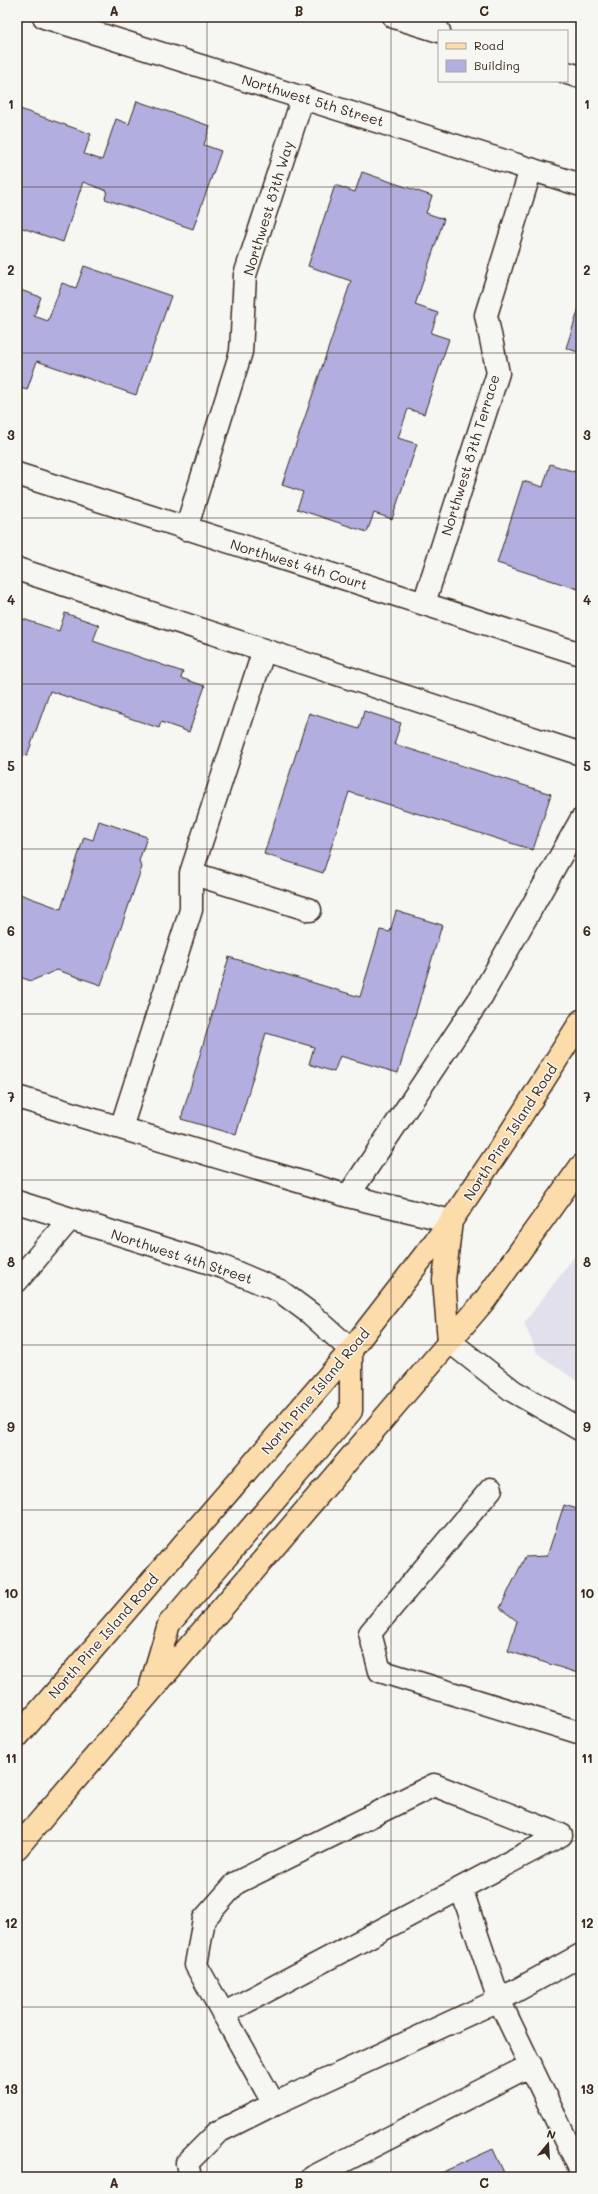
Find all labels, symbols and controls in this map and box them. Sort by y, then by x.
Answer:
text: A [109,2,119,19]
text: B [295,2,304,19]
text: C [479,2,489,19]
legend [438,30,568,82]
text: Road [474,37,504,53]
text: Building [474,57,520,73]
street label: Northwest 5th Street [239,69,387,131]
text: 1 [8,95,14,112]
text: 1 [584,95,590,112]
street label: Northwest 87th Way [238,138,298,278]
text: 2 [7,261,15,278]
text: 2 [583,261,591,278]
street label: Northwest 87th Terrace [436,372,504,538]
text: 3 [7,426,15,443]
text: 3 [583,426,591,443]
street label: Northwest 4th Court [228,534,370,594]
text: 4 [7,591,15,608]
text: 4 [583,591,591,608]
text: 5 [7,757,15,774]
text: 5 [583,757,591,774]
text: 6 [7,922,15,939]
text: 6 [583,922,591,939]
street label: North Pine Island Road [459,1060,561,1204]
text: 7 [7,1088,15,1105]
text: 7 [583,1088,591,1105]
street label: Northwest 4th Street [109,1224,255,1288]
text: 8 [7,1253,15,1270]
text: 8 [583,1253,591,1270]
street label: North Pine Island Road [257,1324,373,1458]
text: 9 [7,1418,15,1435]
text: 9 [583,1418,591,1435]
street label: North Pine Island Road [44,1570,162,1702]
text: 10 [4,1584,18,1601]
text: 10 [580,1584,594,1601]
text: 11 [5,1749,17,1766]
text: 11 [581,1749,593,1766]
text: 12 [4,1914,18,1931]
text: 12 [580,1914,594,1931]
text: 13 [4,2080,18,2097]
text: 13 [580,2080,594,2097]
north arrow [528,2124,568,2164]
text: N [545,2126,558,2142]
text: A [109,2174,119,2191]
text: B [295,2174,304,2191]
text: C [479,2174,489,2191]

